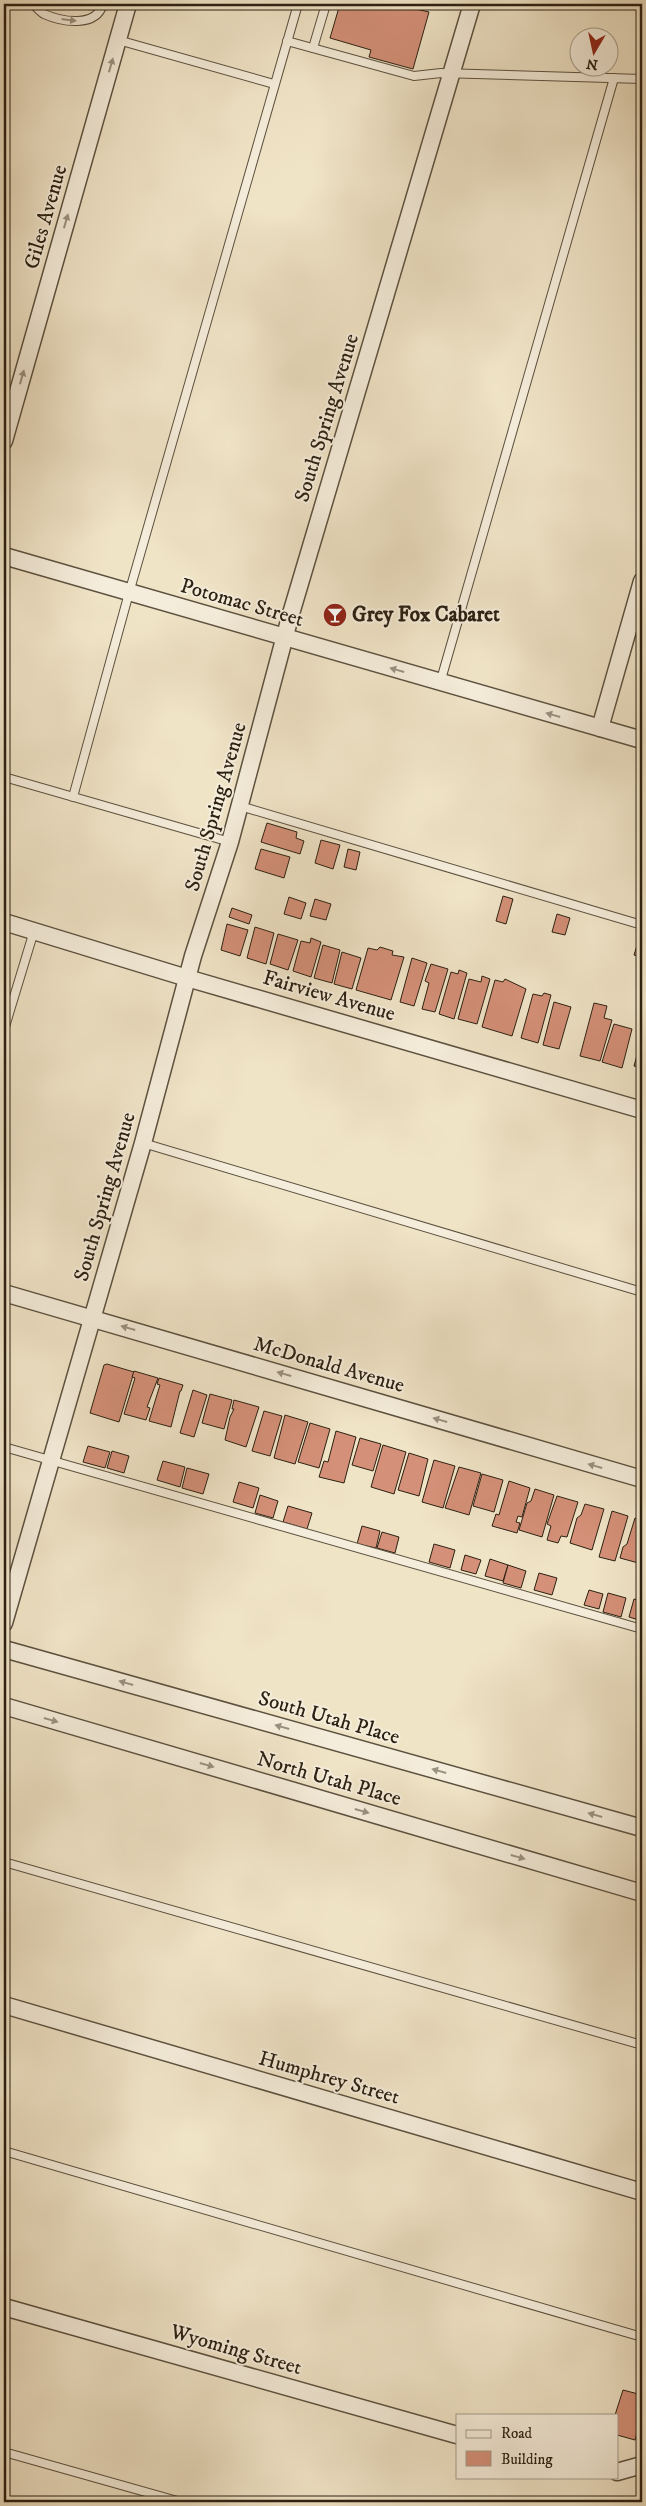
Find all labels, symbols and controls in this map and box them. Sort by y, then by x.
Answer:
one-way arrow [62,16,78,24]
north arrow [568,28,618,78]
text: N [585,54,599,74]
one-way arrow [107,57,115,72]
street label: Giles Avenue [19,162,73,272]
one-way arrow [63,213,71,228]
street label: South Spring Avenue [289,330,365,505]
one-way arrow [18,370,26,385]
street label: Potomac Street [177,573,307,633]
bar icon: Grey Fox Cabaret [322,602,348,628]
place label: Grey Fox Cabaret [352,602,500,628]
one-way arrow [390,666,405,674]
one-way arrow [546,710,561,718]
street label: South Spring Avenue [179,719,253,894]
street label: Fairview Avenue [260,965,398,1027]
street label: South Spring Avenue [68,1109,142,1284]
one-way arrow [120,1324,135,1332]
street label: McDonald Avenue [251,1331,408,1399]
one-way arrow [276,1370,291,1378]
one-way arrow [432,1415,447,1423]
one-way arrow [588,1461,603,1469]
one-way arrow [118,1679,134,1687]
street label: South Utah Place [255,1685,403,1751]
one-way arrow [43,1716,58,1724]
one-way arrow [275,1723,290,1731]
street label: North Utah Place [254,1746,405,1812]
one-way arrow [199,1762,214,1770]
one-way arrow [431,1766,446,1774]
one-way arrow [355,1807,370,1815]
one-way arrow [588,1810,603,1818]
one-way arrow [511,1853,526,1861]
street label: Humphrey Street [256,2045,403,2111]
street label: Wyoming Street [166,2319,305,2381]
legend [456,2414,618,2478]
text: Road [501,2424,533,2443]
text: Building [501,2450,553,2469]

